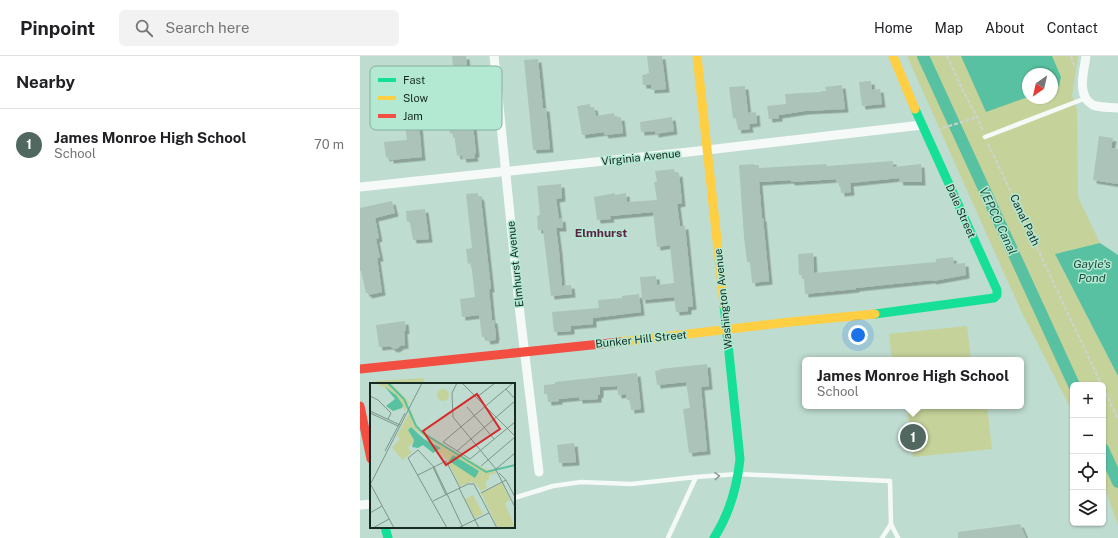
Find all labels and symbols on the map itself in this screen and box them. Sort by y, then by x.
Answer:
legend [370,66,502,130]
north arrow [1022,68,1058,104]
text: Fast [403,74,425,86]
text: Slow [403,92,429,104]
text: Jam [403,110,423,122]
street label: Virginia Avenue [601,147,681,167]
street label: Dale Street [944,182,978,240]
water label: VEPCO Canal [976,185,1020,257]
street label: Canal Path [1008,192,1042,248]
street label: Elmhurst Avenue [505,220,525,308]
district label: Elmhurst [575,226,627,240]
street label: Washington Avenue [712,248,734,350]
water label: Gayle's Pond [1073,257,1111,285]
your location [848,325,868,345]
street label: Bunker Hill Street [595,328,687,350]
inset map [370,383,515,528]
pin: 1 [900,422,926,452]
one-way arrow [714,471,720,480]

